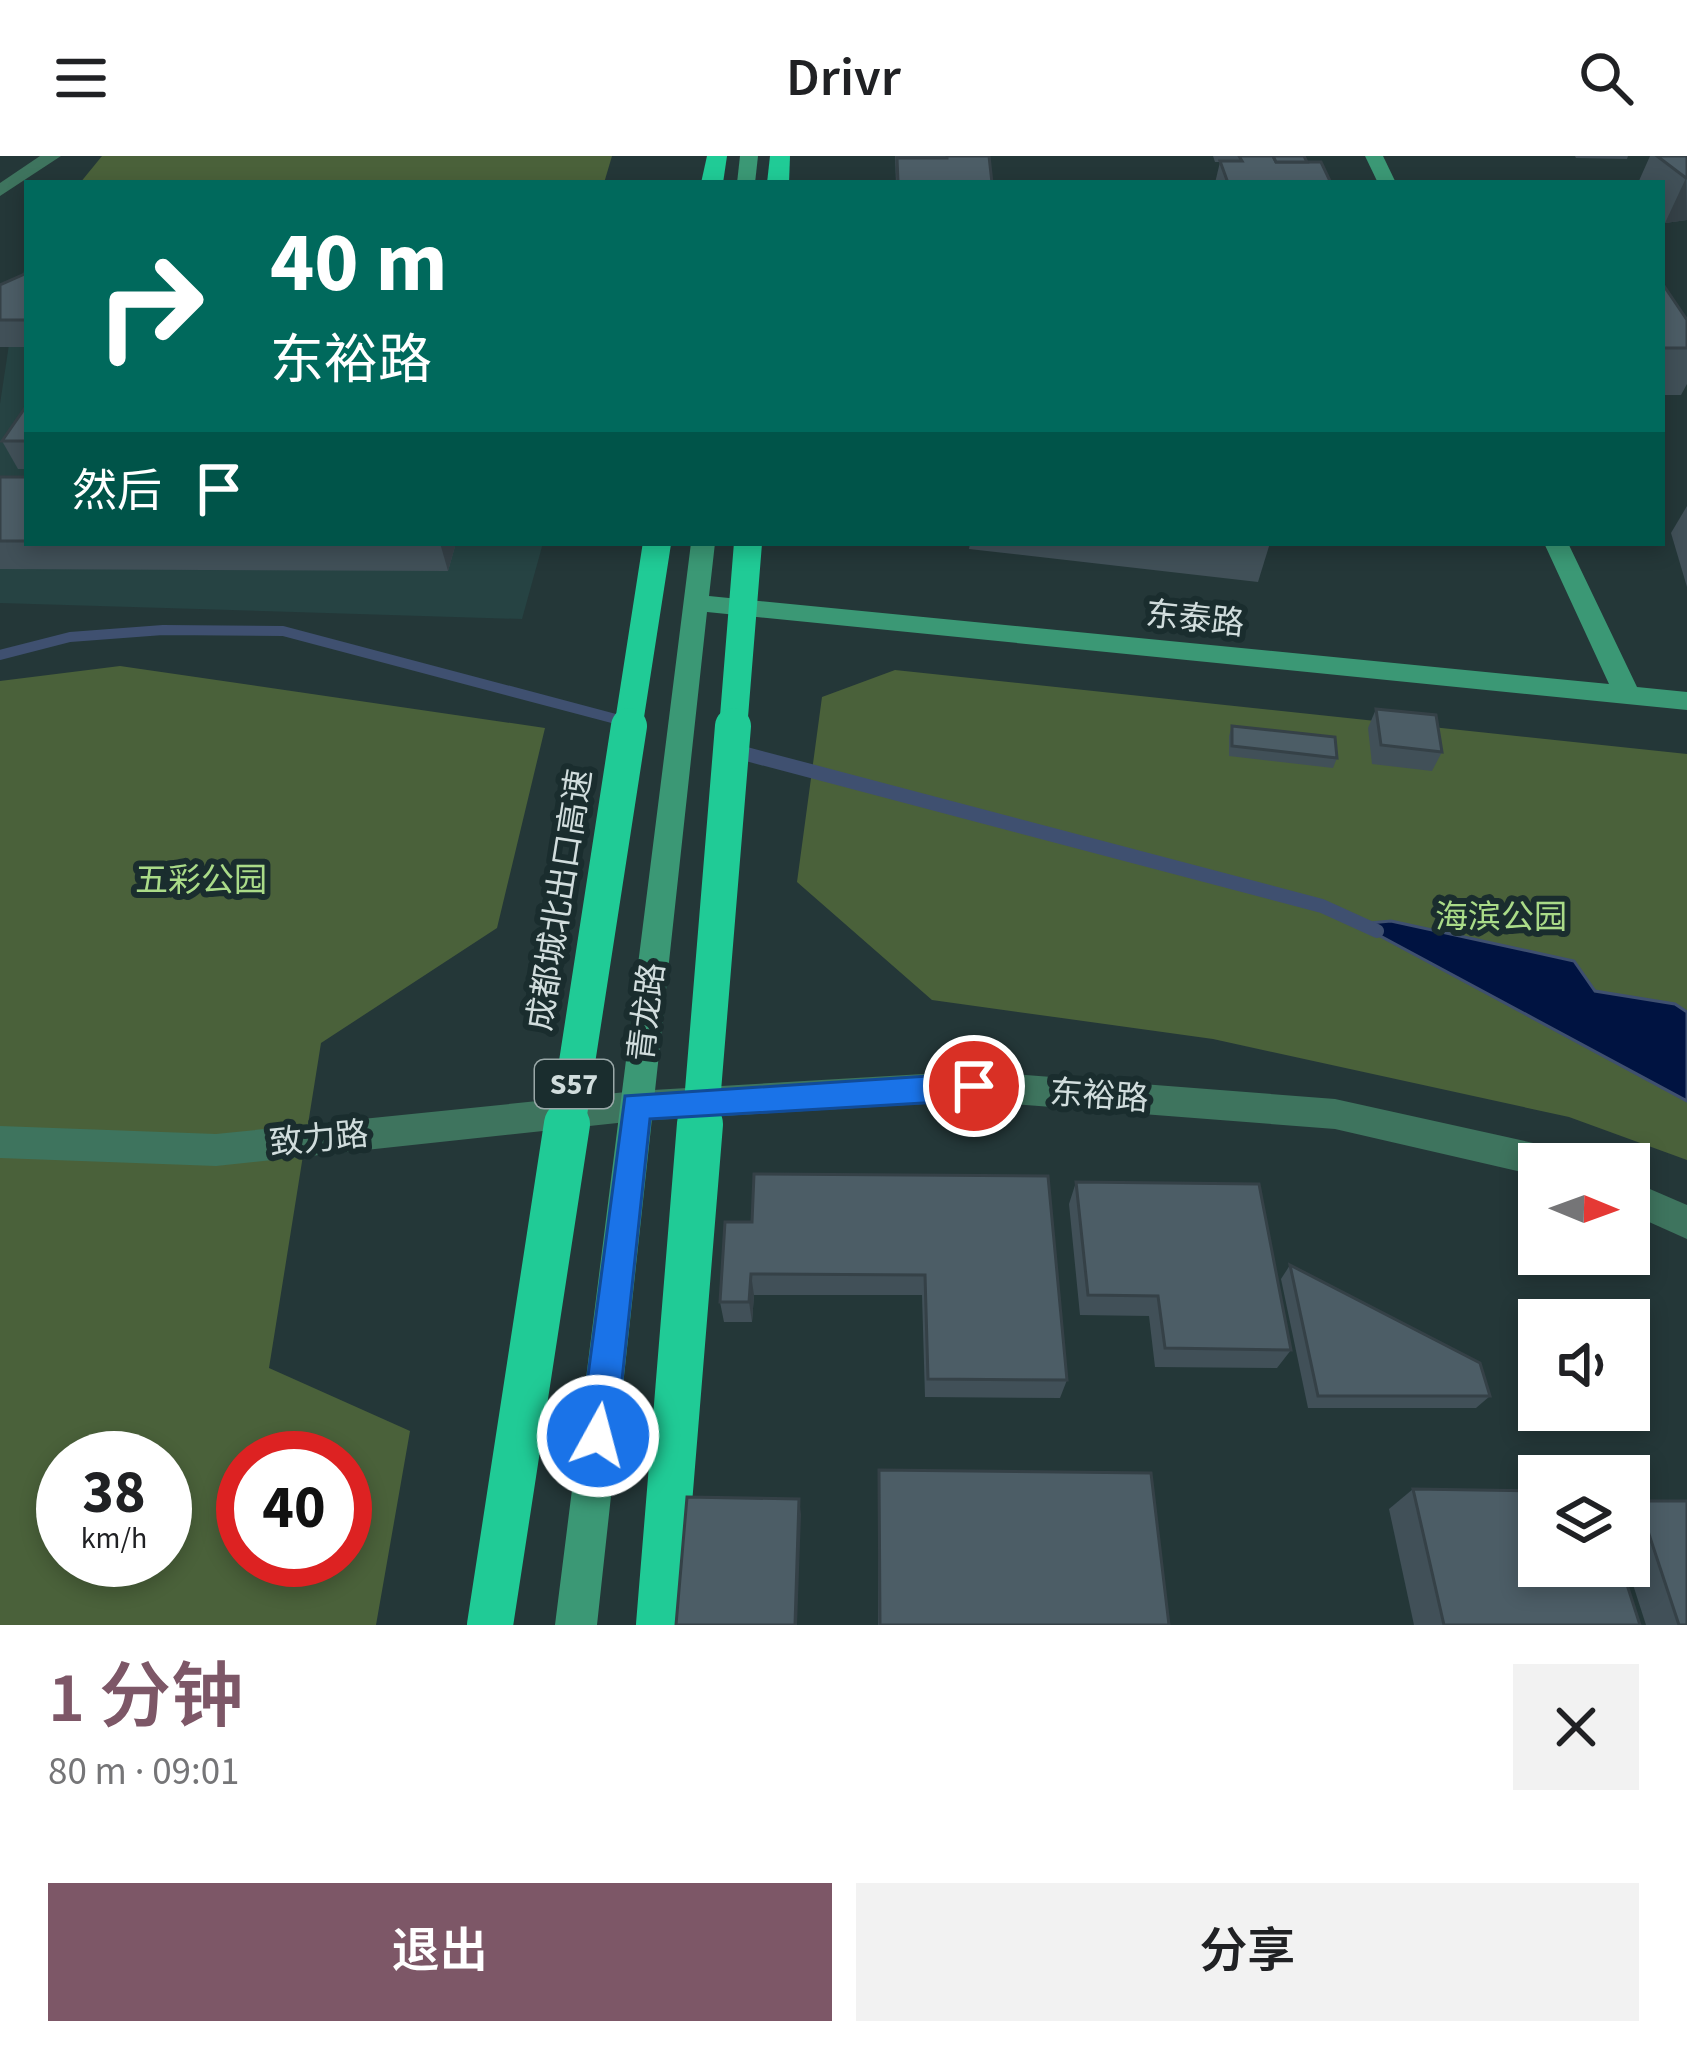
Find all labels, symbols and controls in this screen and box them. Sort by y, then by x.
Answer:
text: Drivr [786,40,901,117]
icon: menu [48,45,114,111]
icon: search [1573,45,1639,111]
text: 40 m [270,204,448,324]
icon: right [72,228,228,384]
text: 东裕路 [270,323,432,400]
icon: arrive [186,456,252,522]
text: 然后 [72,460,162,524]
street label: 东泰路 [1143,590,1247,648]
street label: 成都城北出口高速 [516,766,604,1034]
park label: 五彩公园 [135,857,267,904]
park label: 海滨公园 [1435,894,1567,941]
street label: 青龙路 [618,960,676,1064]
pin [923,1035,1025,1137]
icon: arrive [941,1053,1007,1119]
road number: S57 [535,1060,613,1108]
street label: 东裕路 [1048,1069,1150,1123]
street label: 致力路 [267,1110,371,1168]
north arrow [1518,1143,1650,1275]
map controls [1518,1143,1650,1587]
button: sound [1518,1299,1650,1431]
position arrow [535,1373,661,1499]
speed limit sign: 40 [216,1431,372,1587]
text: 38 [82,1451,146,1536]
button: layers [1518,1455,1650,1587]
text: km/h [81,1517,147,1560]
text: 1 分钟 [48,1647,243,1750]
button: close [1513,1664,1639,1790]
text: 80 m · 09:01 [48,1744,239,1800]
button: 退出 [48,1883,832,2021]
button: 分享 [856,1883,1639,2021]

